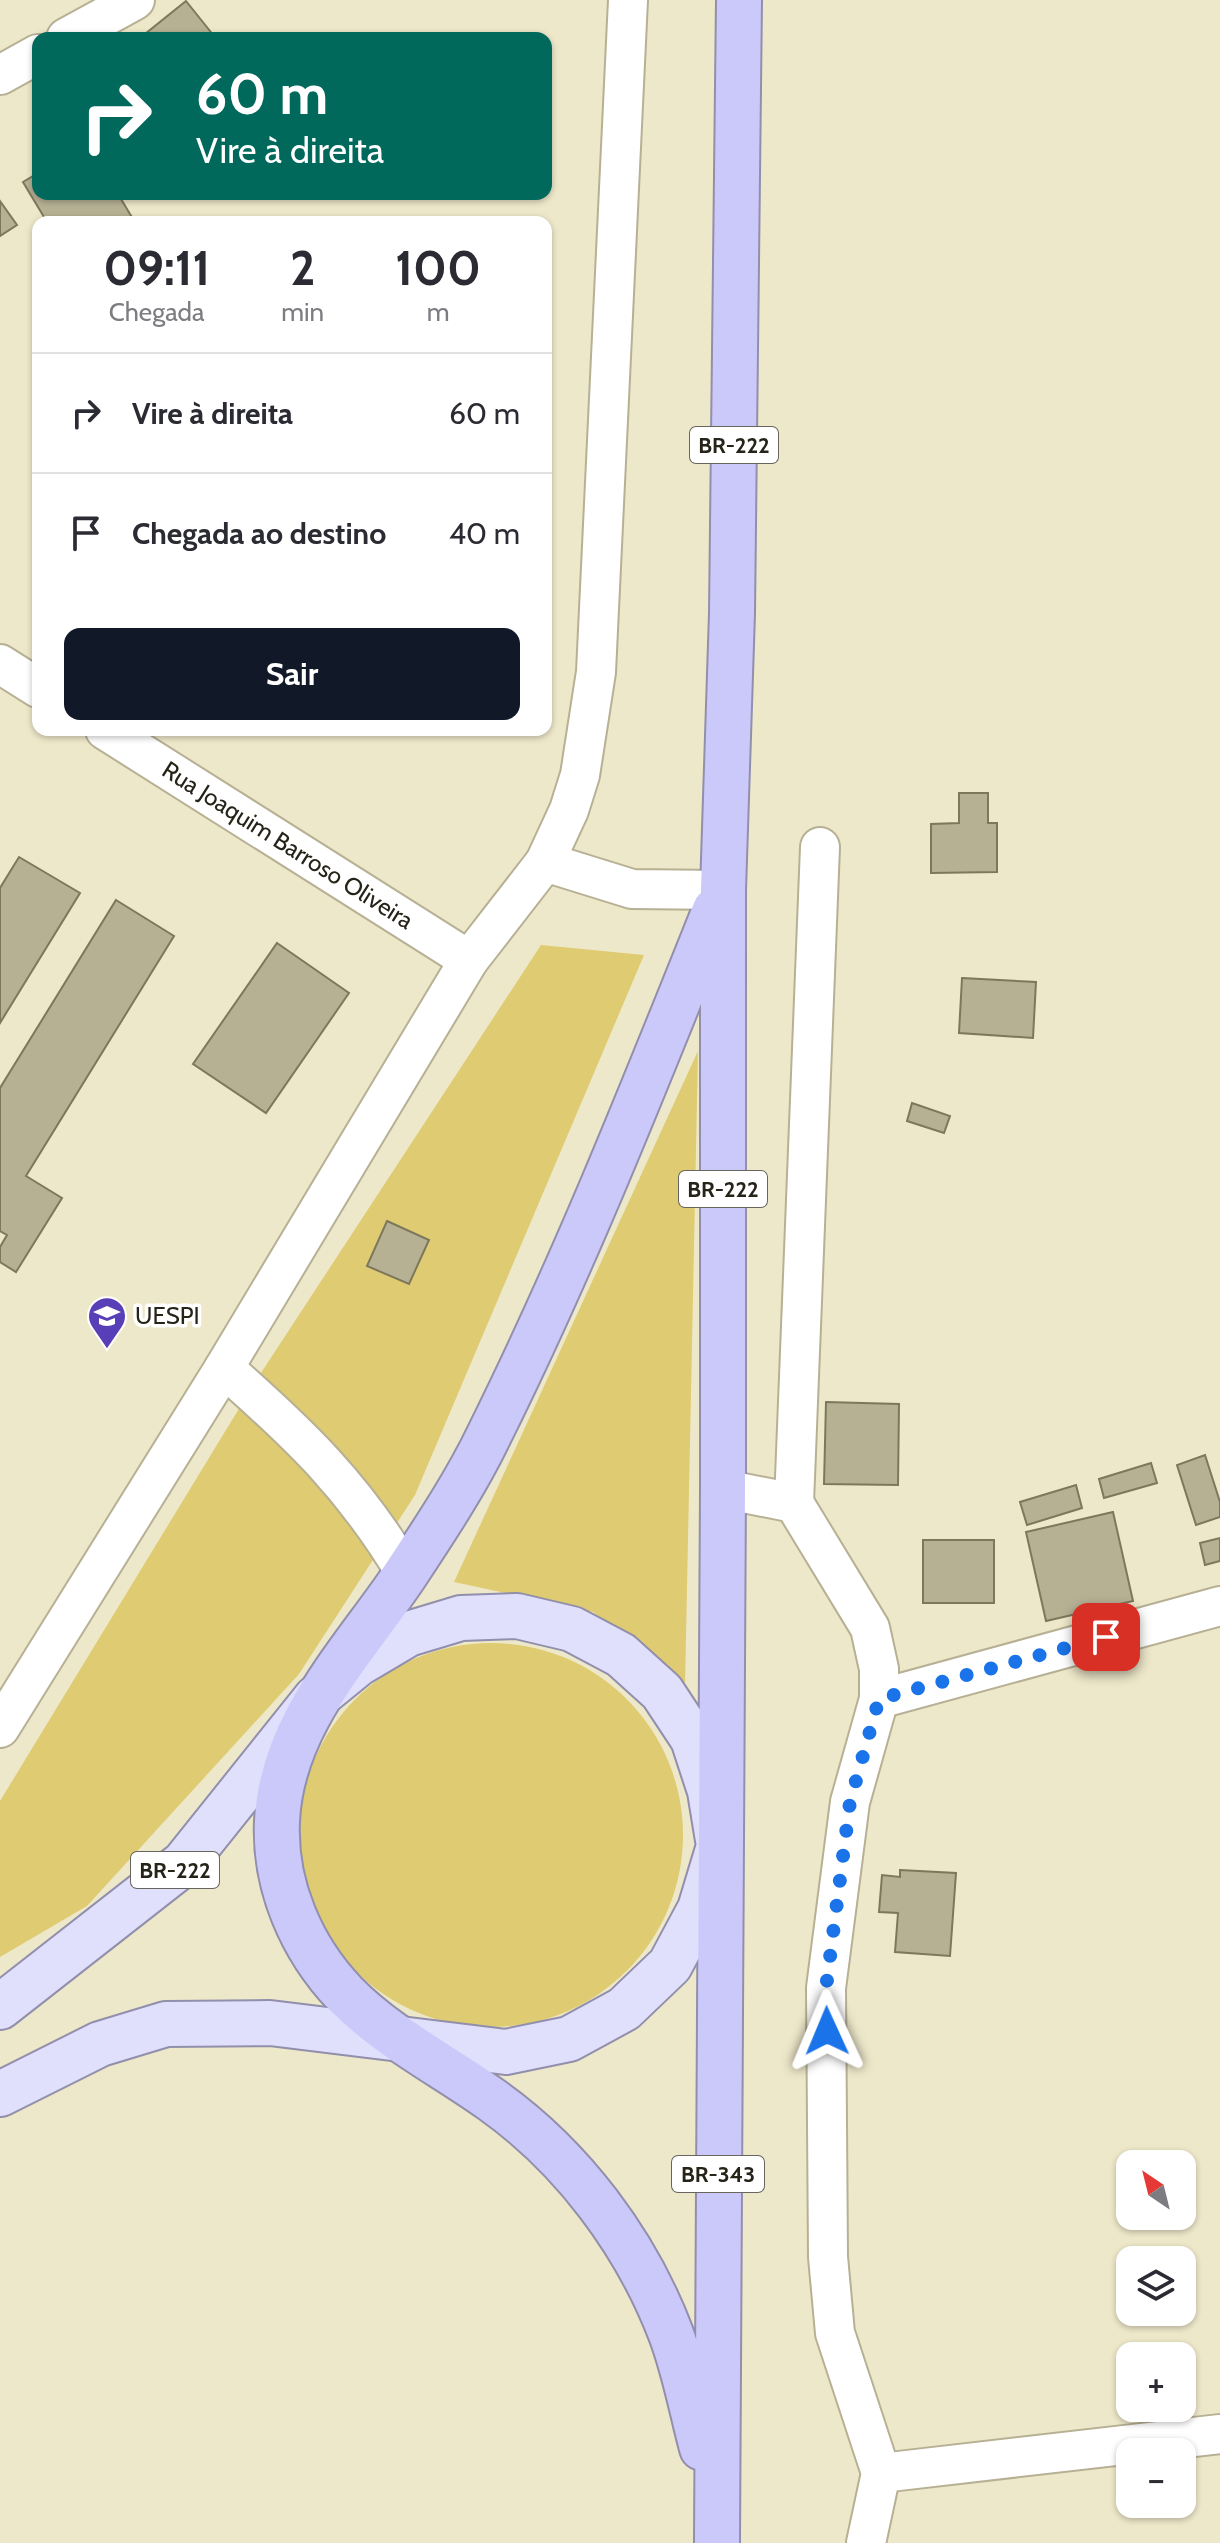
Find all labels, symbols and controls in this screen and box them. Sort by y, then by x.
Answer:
text: 60 m [196,60,328,128]
icon: right [64,64,168,168]
text: Vire à direita [196,128,384,172]
text: 09:11 [103,239,210,297]
text: 2 [290,239,315,297]
text: 100 [395,239,481,297]
text: Chegada [109,296,205,328]
text: min [281,296,324,328]
text: m [427,296,449,328]
icon: right [64,391,108,435]
text: Vire à direita [132,395,293,432]
text: 60 m [449,395,520,432]
road number: BR-222 [690,427,778,463]
icon: arrive [64,511,108,555]
text: Chegada ao destino [132,515,386,552]
text: 40 m [449,515,520,552]
button: Sair [64,628,520,720]
street label: Rua Joaquim Barroso Oliveira [157,755,419,935]
road number: BR-222 [679,1171,767,1207]
school or university icon: UESPI [86,1295,128,1350]
place label: UESPI [135,1301,200,1330]
pin [1072,1603,1140,1671]
icon: arrive [1084,1615,1128,1659]
road number: BR-222 [131,1852,219,1888]
position arrow [785,1989,869,2073]
north arrow [1116,2150,1196,2230]
map controls [1116,2150,1196,2518]
road number: BR-343 [672,2156,764,2192]
button: layers [1116,2246,1196,2326]
button: + [1116,2342,1196,2422]
button: − [1116,2438,1196,2518]

